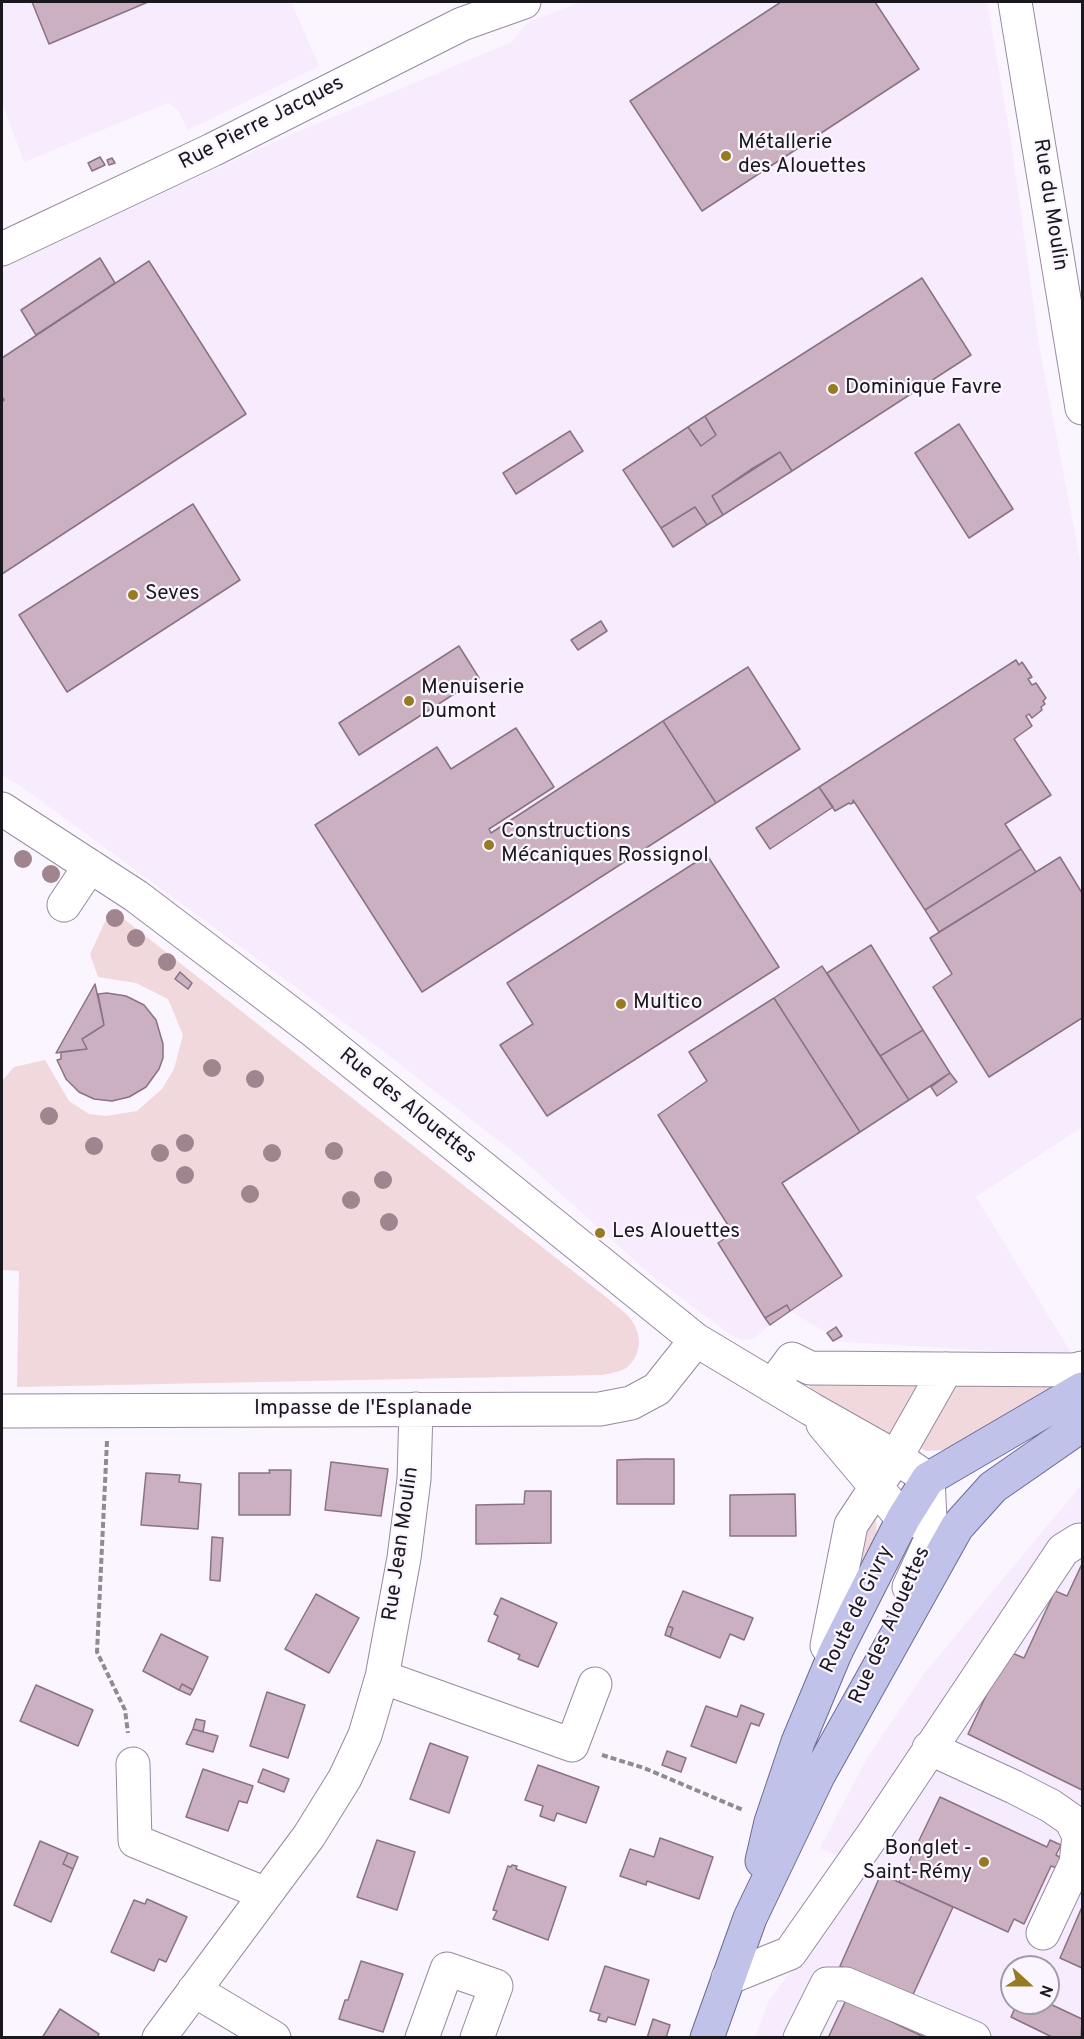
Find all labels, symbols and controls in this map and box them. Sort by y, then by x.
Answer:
street label: Rue Pierre Jacques [175,72,349,176]
place label: Métallerie des Alouettes [738,131,866,181]
street label: Rue du Moulin [1026,137,1072,273]
marker: Métallerie des Alouettes [719,149,733,163]
place label: Dominique Favre [845,376,1002,402]
marker: Dominique Favre [826,382,840,396]
place label: Seves [145,582,200,608]
marker: Seves [126,588,140,602]
place label: Menuiserie Dumont [421,676,524,726]
marker: Menuiserie Dumont [402,694,416,708]
place label: Constructions Mécaniques Rossignol [501,820,709,870]
marker: Constructions Mécaniques Rossignol [482,838,496,852]
place label: Multico [633,991,702,1017]
marker: Multico [614,997,628,1011]
street label: Rue des Alouettes [333,1044,481,1170]
place label: Les Alouettes [612,1220,740,1246]
marker: Les Alouettes [593,1226,607,1240]
street label: Impasse de l'Esplanade [254,1397,472,1423]
street label: Rue Jean Moulin [379,1465,425,1623]
street label: Route de Givry [816,1542,900,1678]
street label: Rue des Alouettes [845,1543,937,1709]
place label: Bonglet - Saint-Rémy [863,1837,972,1887]
marker: Bonglet - Saint-Rémy [977,1855,991,1869]
north arrow [1000,1955,1060,2015]
text: N [1034,1982,1056,2000]

